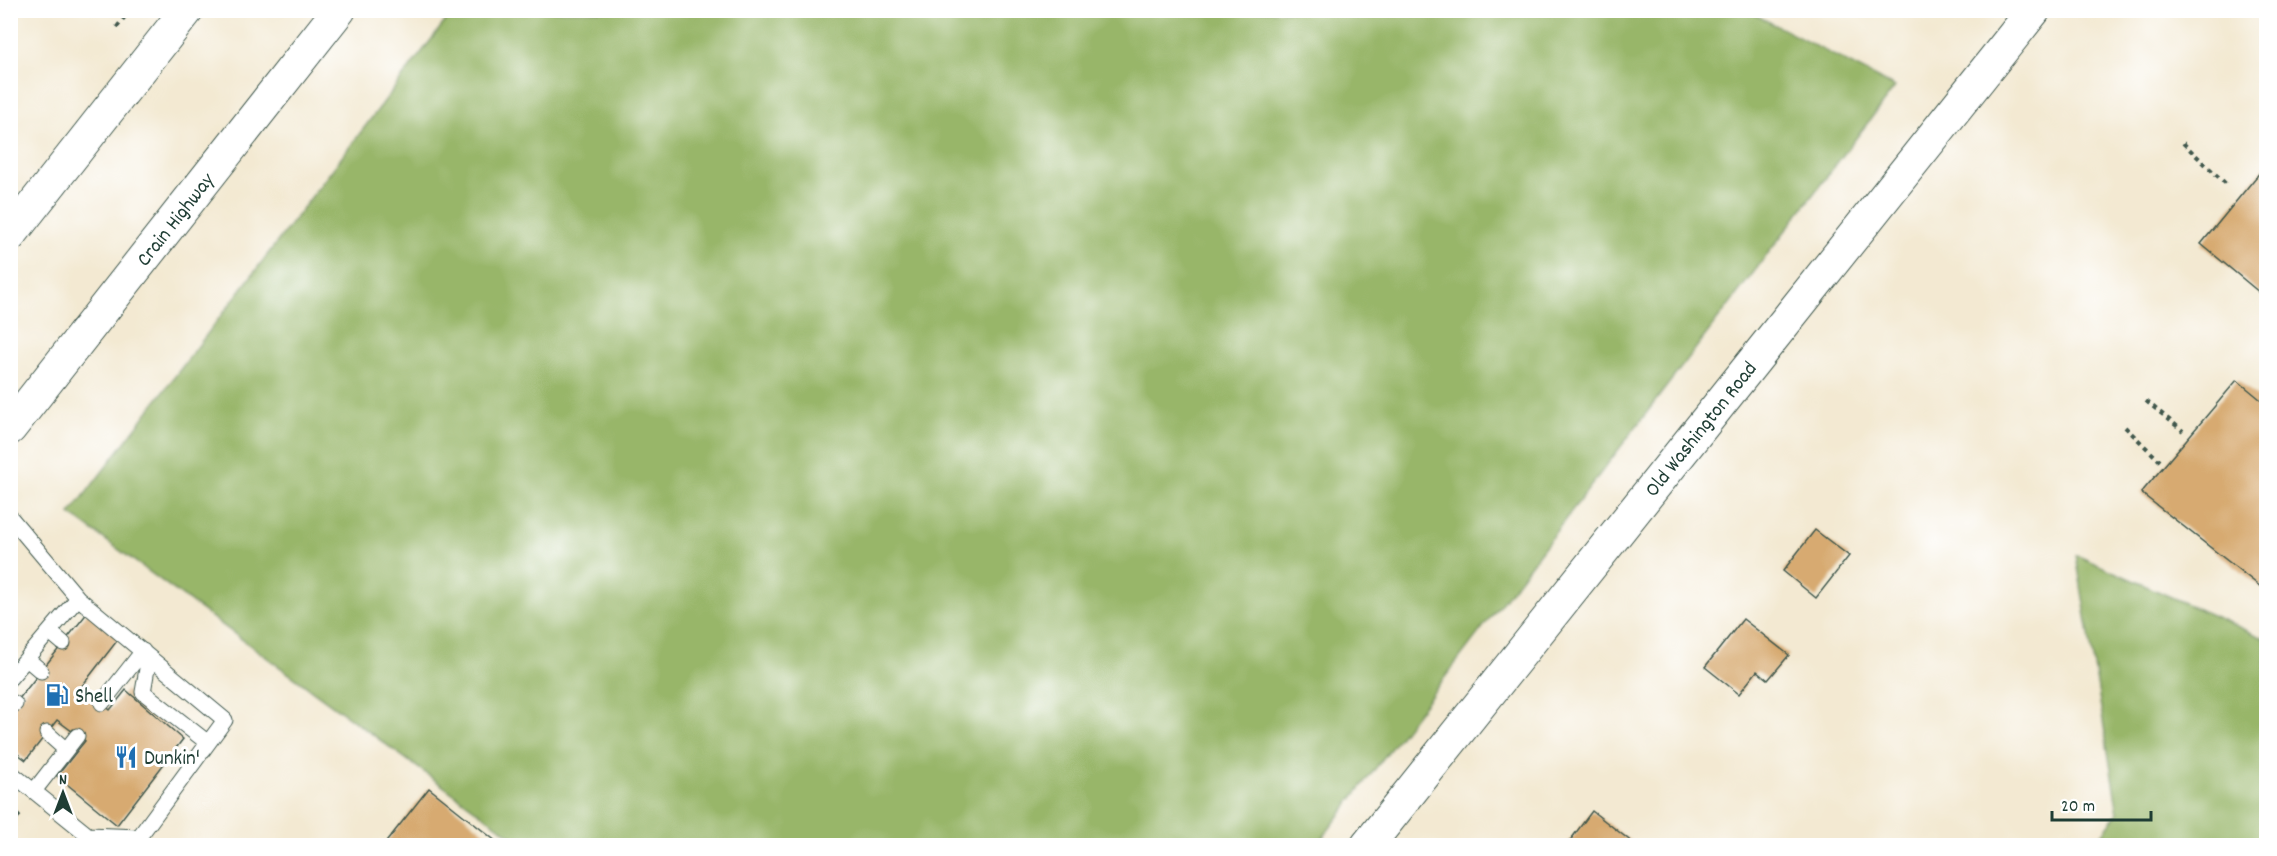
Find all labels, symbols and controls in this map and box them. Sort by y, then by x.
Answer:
street label: Crain Highway [131,167,224,274]
street label: Old Washington Road [1639,356,1766,505]
fuel station icon: Shell [44,682,70,708]
place label: Shell [75,683,113,713]
restaurant icon: Dunkin' [113,744,139,770]
place label: Dunkin' [144,745,200,775]
north arrow [33,763,93,823]
text: N [59,769,67,792]
scale bar [2052,784,2151,822]
text: 20 m [2061,795,2095,820]

